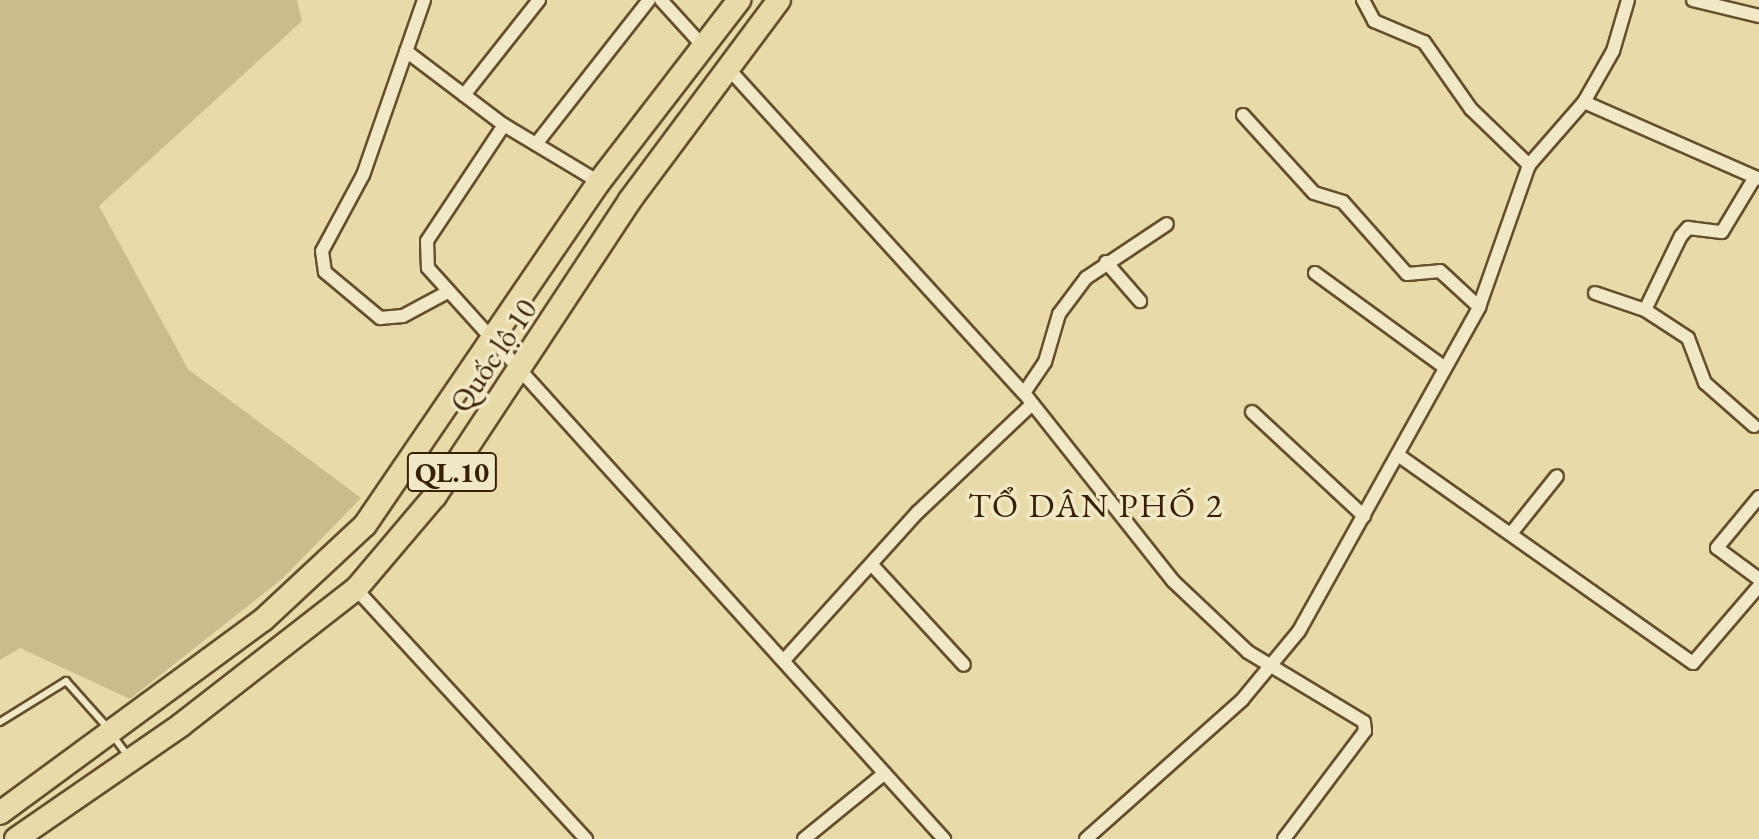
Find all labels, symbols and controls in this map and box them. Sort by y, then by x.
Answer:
street label: Quốc lộ 10 [443,293,545,419]
road number: QL.10 [406,448,498,496]
district label: TỔ DÂN PHỐ 2 [968,486,1224,526]

